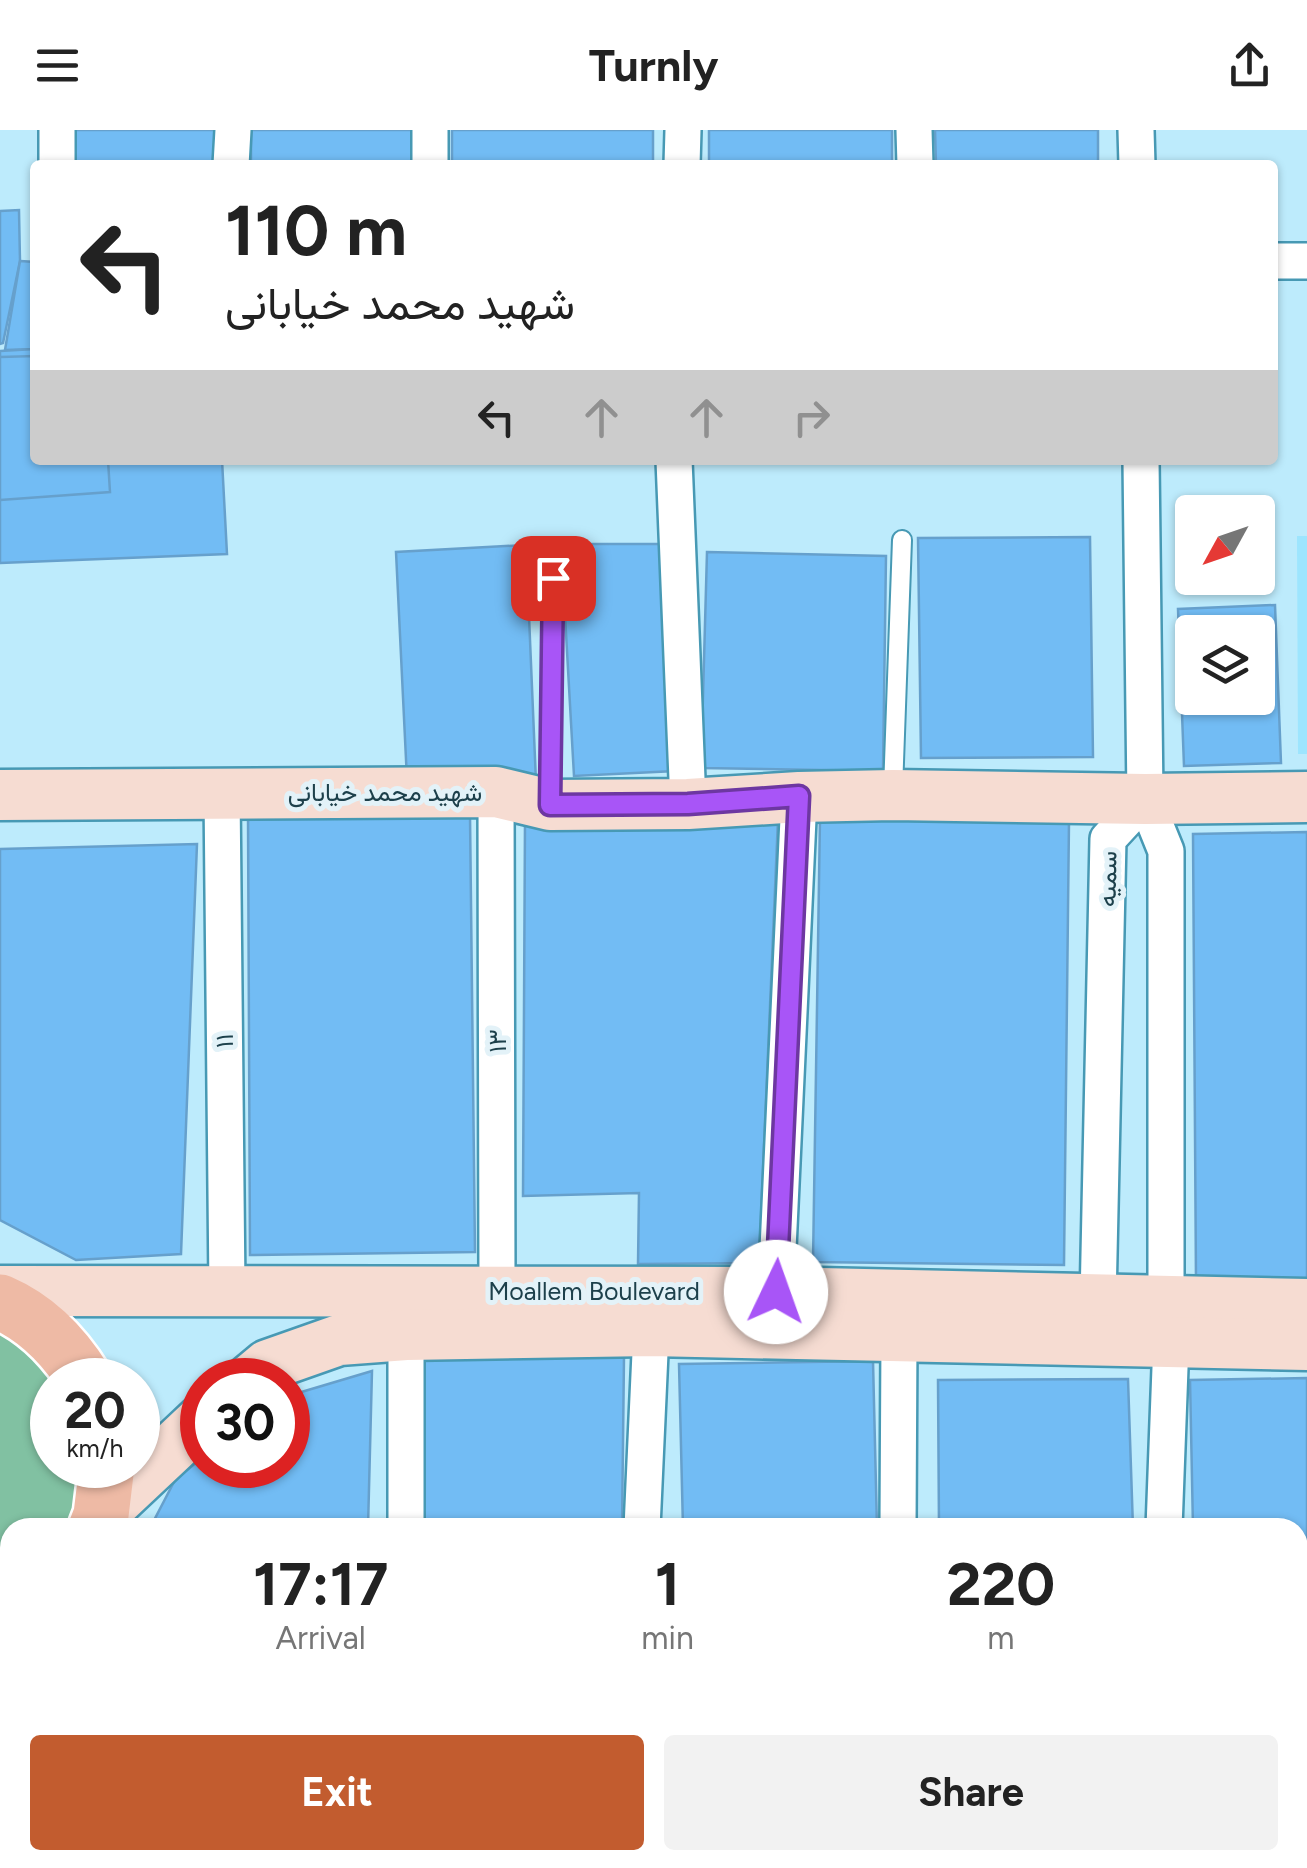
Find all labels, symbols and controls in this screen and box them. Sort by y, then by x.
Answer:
icon: menu [30,38,85,93]
text: Turnly [589,38,718,92]
icon: share [1222,38,1277,93]
text: 110 m [225,188,407,273]
icon: left [60,200,190,330]
text: شهید محمد خیابانی [225,276,575,330]
icon: left [469,390,524,445]
icon: ahead [574,390,629,445]
icon: ahead [679,390,734,445]
icon: right [784,390,839,445]
north arrow [1175,495,1275,595]
map controls [1175,495,1275,715]
pin [511,536,596,621]
icon: arrive [526,551,581,606]
button: layers [1175,615,1275,715]
street label: شهید محمد خیابانی [288,777,482,808]
street label: سمیه [1092,851,1122,907]
street label: ۱۳ [482,1029,512,1053]
street label: ۱۱ [209,1034,239,1048]
position arrow [724,1240,828,1344]
street label: Moallem Boulevard [488,1276,700,1306]
speed limit sign: 30 [180,1358,310,1488]
text: 20 [64,1380,126,1441]
text: km/h [66,1433,124,1463]
text: 17:17 [253,1548,388,1620]
text: 1 [655,1548,680,1620]
text: 220 [947,1548,1055,1620]
text: Arrival [275,1619,366,1657]
text: min [641,1619,694,1657]
text: m [987,1619,1015,1657]
button: Exit [30,1735,644,1850]
button: Share [664,1735,1278,1850]

